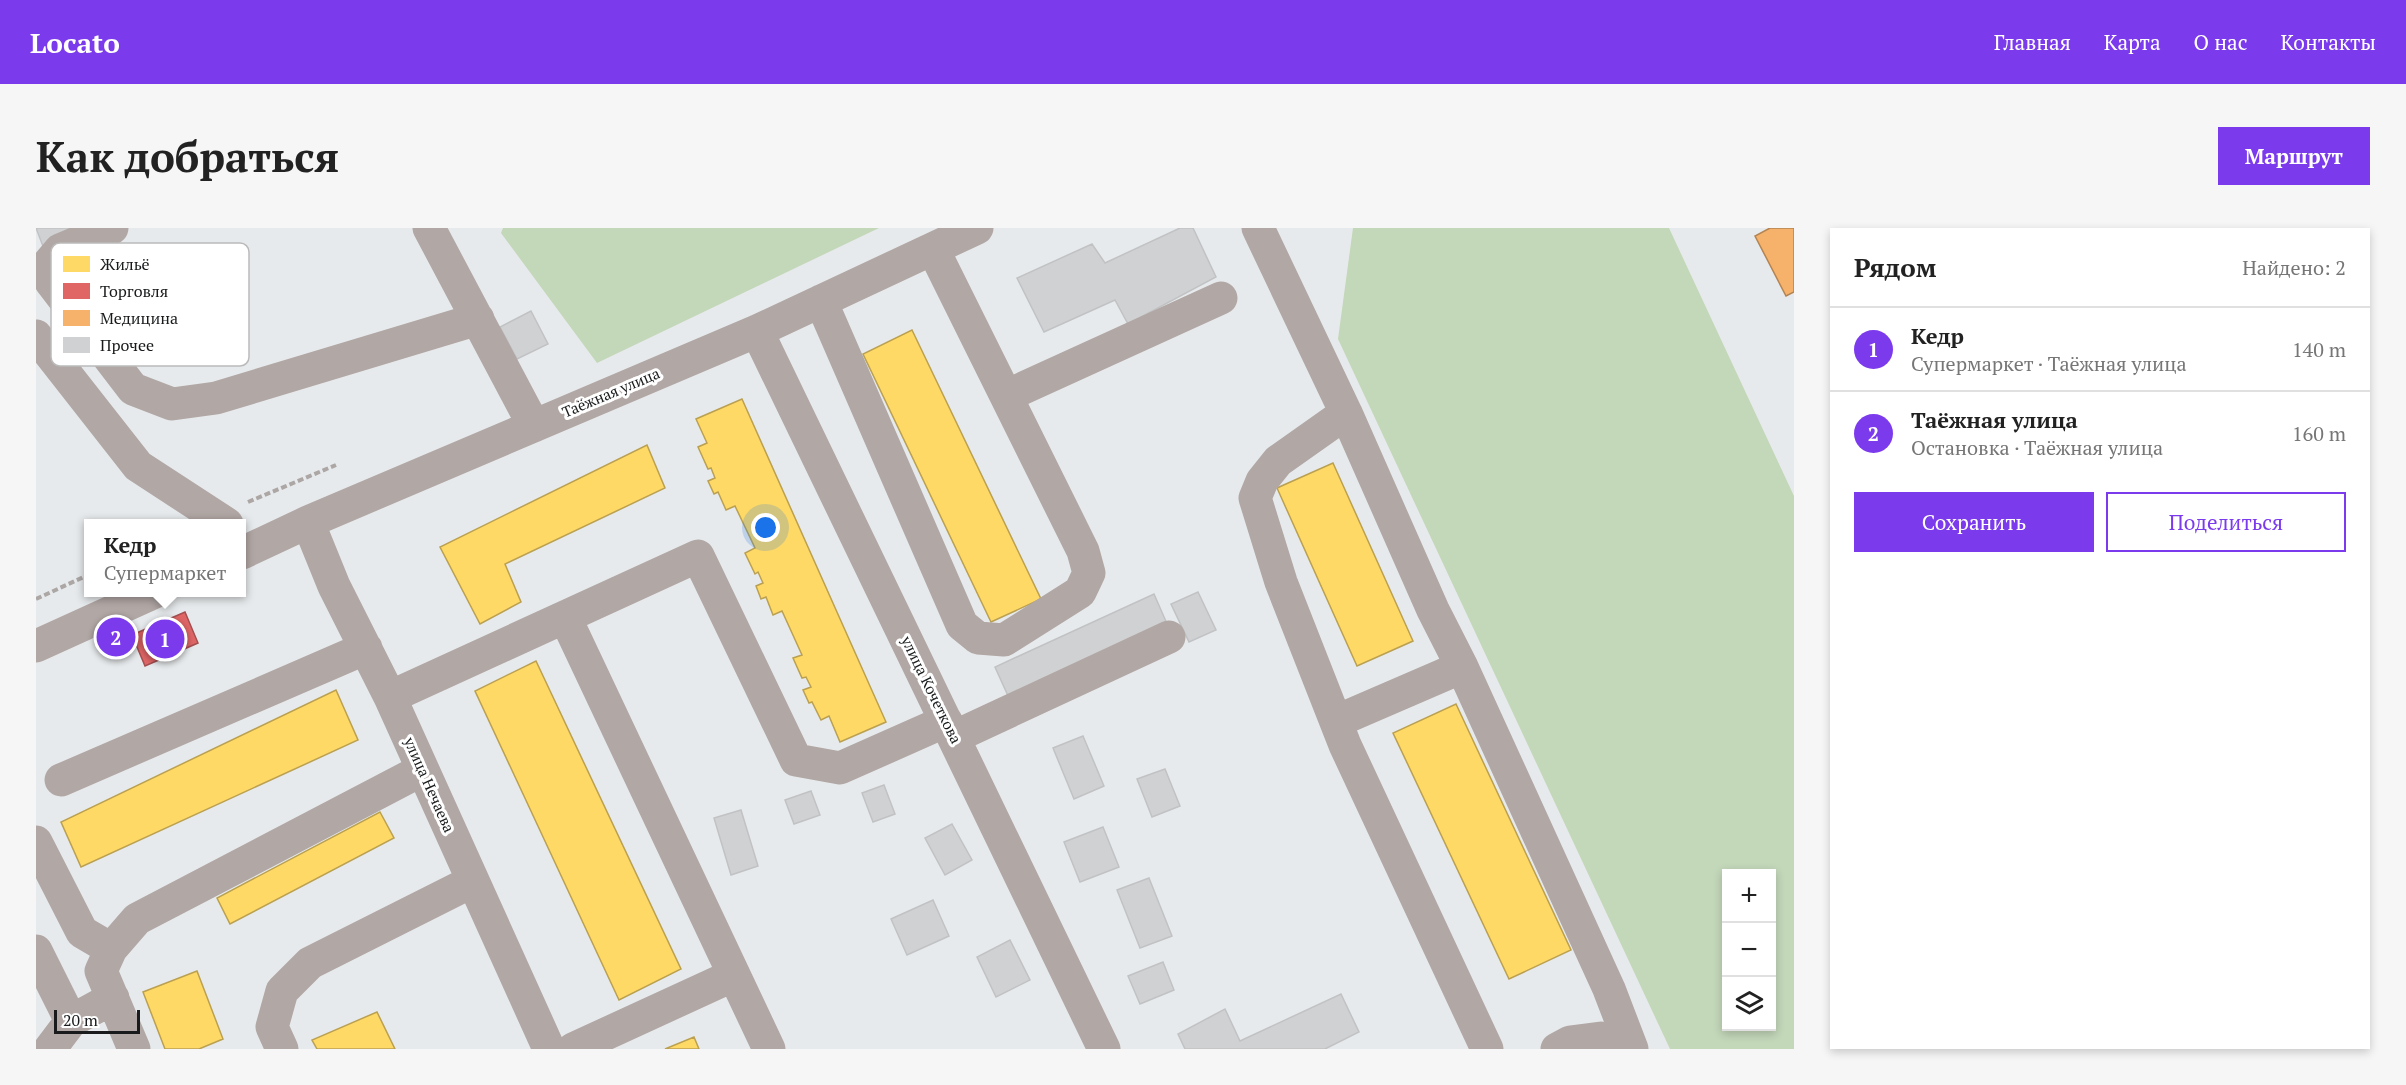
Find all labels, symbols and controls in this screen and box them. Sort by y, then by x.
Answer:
text: Locato [30,24,120,61]
text: Главная [1994,28,2071,56]
text: Карта [2104,28,2161,56]
text: О нас [2194,28,2247,56]
text: Контакты [2280,28,2376,56]
button: Маршрут [2218,127,2370,185]
text: Как добраться [36,128,339,184]
legend [51,243,249,366]
text: Рядом [1854,250,1937,284]
text: Жильё [100,253,150,275]
text: Найдено: 2 [2242,254,2346,281]
text: Торговля [100,280,168,302]
text: Медицина [100,307,178,329]
text: Кедр [1911,321,1964,350]
text: Прочее [100,334,154,356]
text: 1 [1868,336,1879,363]
text: 140 m [2292,336,2346,363]
text: Супермаркет · Таёжная улица [1911,350,2187,377]
street label: Таёжная улица [559,362,663,422]
text: Таёжная улица [1911,405,2078,434]
text: 2 [1868,420,1879,447]
text: 160 m [2292,420,2346,447]
text: Остановка · Таёжная улица [1911,434,2163,461]
button: Сохранить [1854,492,2094,552]
button: Поделиться [2106,492,2346,552]
your location [751,513,780,542]
popup [84,519,246,597]
text: Кедр [104,530,157,559]
text: Супермаркет [104,559,226,586]
pin: 2 [96,614,136,660]
pin: 1 [146,616,184,662]
street label: улица Кочеткова [897,632,967,747]
street label: улица Нечаева [400,733,460,836]
map controls [1722,869,1776,1031]
button: + [1722,869,1776,923]
button: − [1722,923,1776,977]
button: layers [1722,977,1776,1031]
scale bar [54,1007,140,1034]
text: 20 m [63,1009,98,1031]

